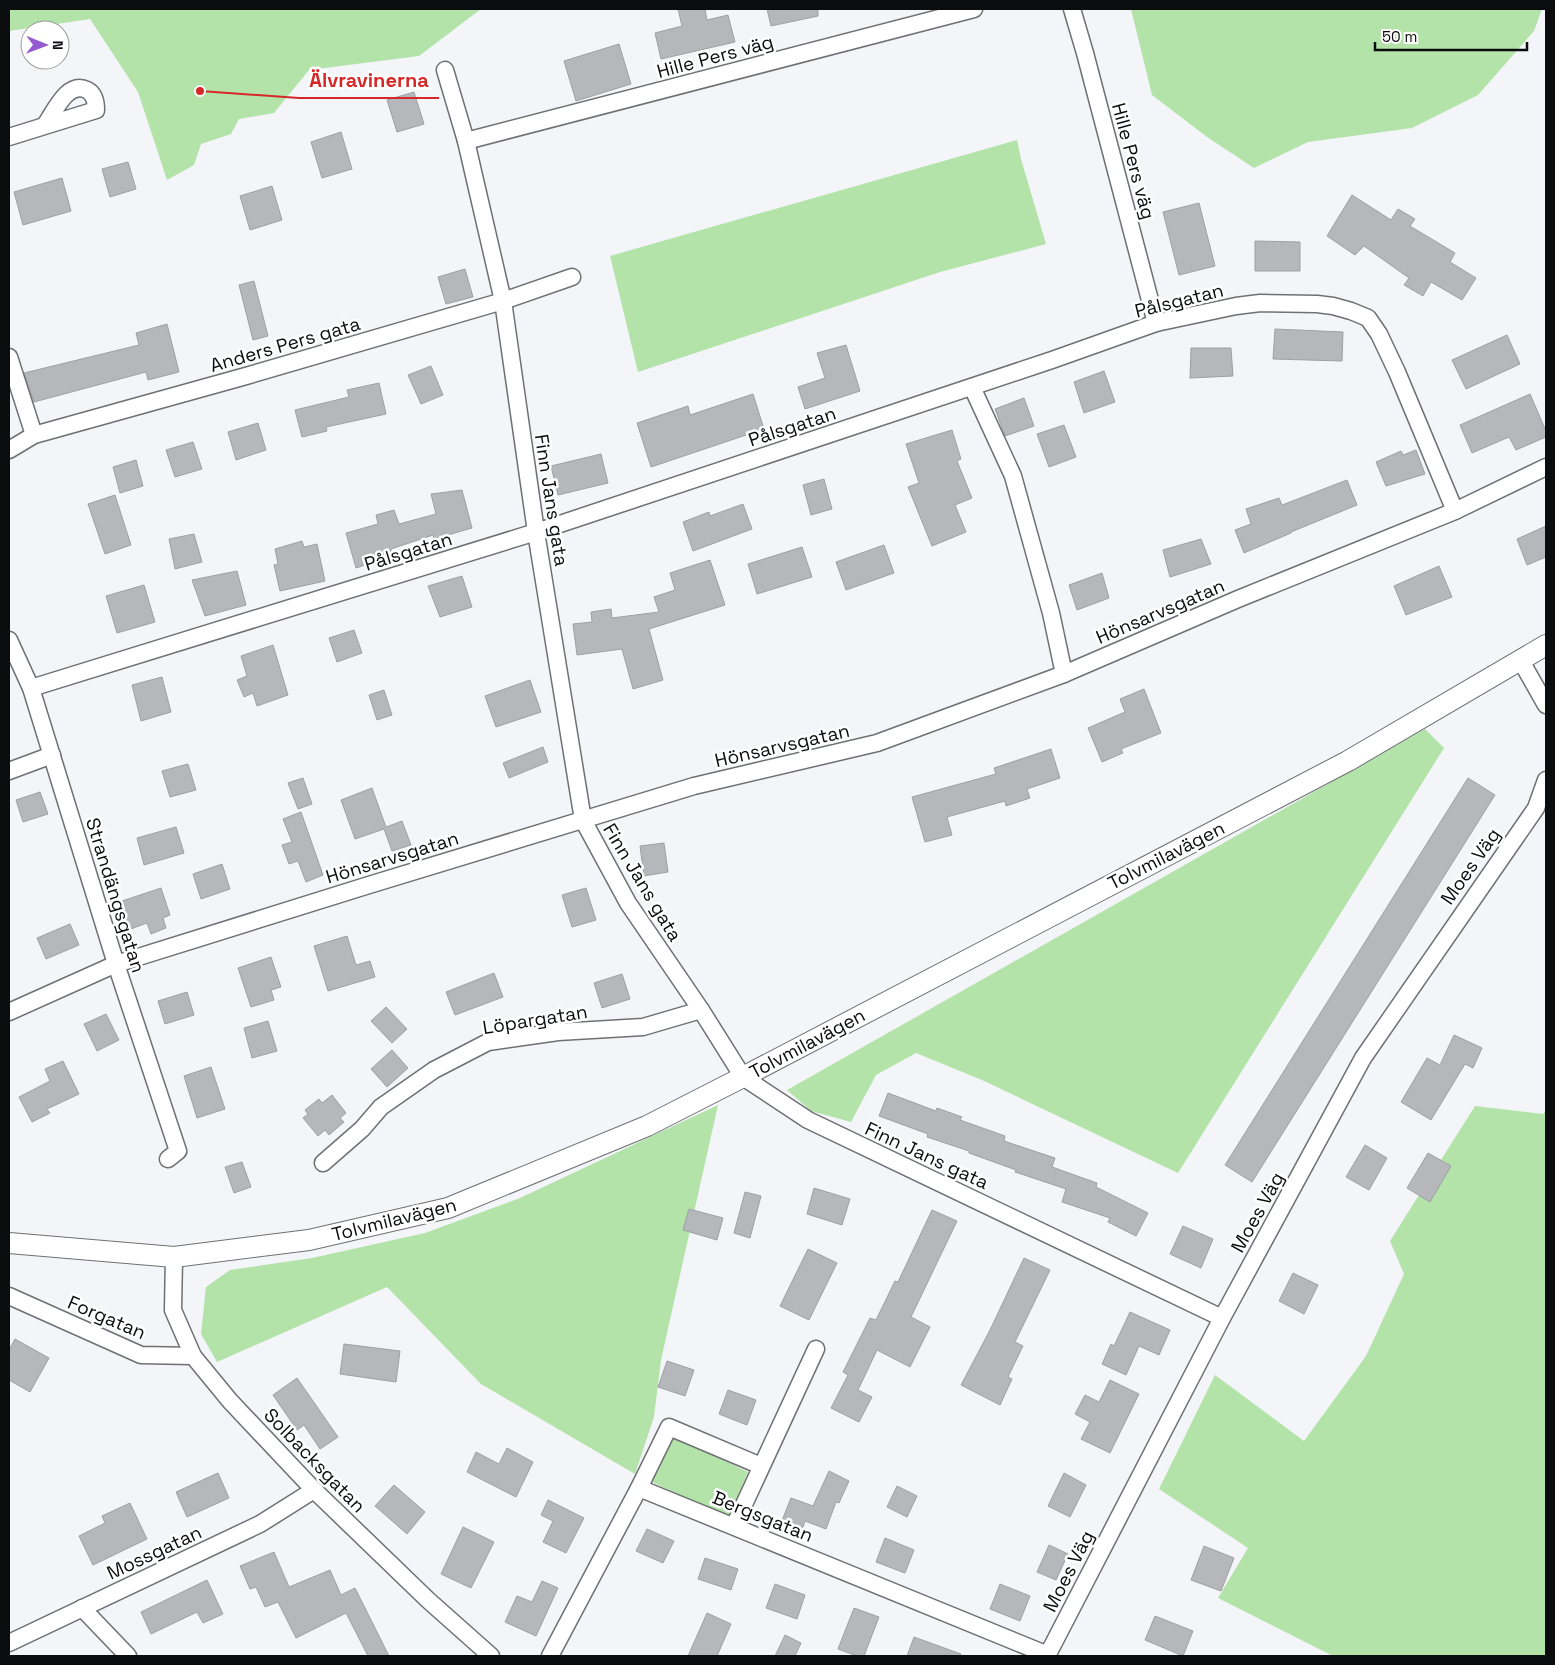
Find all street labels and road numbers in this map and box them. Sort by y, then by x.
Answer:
street label: Hille Pers väg [654,29,776,84]
street label: Hille Pers väg [1106,100,1161,222]
street label: Pålsgatan [1132,277,1226,324]
street label: Anders Pers gata [207,311,363,378]
street label: Pålsgatan [745,401,839,452]
street label: Finn Jans gata [529,432,574,568]
street label: Pålsgatan [361,526,455,577]
street label: Hönsarvsgatan [1092,573,1228,650]
street label: Hönsarvsgatan [712,718,852,773]
street label: Strandängsgatan [80,815,151,976]
street label: Tolvmilavägen [1104,815,1229,896]
street label: Finn Jans gata [597,819,688,946]
street label: Moes Väg [1435,823,1506,910]
street label: Hönsarvsgatan [323,825,462,890]
street label: Löpargatan [481,999,589,1040]
street label: Tolvmilavägen [745,1002,869,1084]
street label: Finn Jans gata [861,1116,993,1195]
street label: Moes Väg [1225,1168,1290,1257]
street label: Tolvmilavägen [329,1192,459,1247]
street label: Forgatan [64,1290,150,1345]
street label: Solbacksgatan [258,1403,371,1518]
street label: Bergsgatan [709,1485,817,1548]
street label: Mossgatan [103,1520,206,1585]
street label: Moes Väg [1037,1526,1100,1616]

